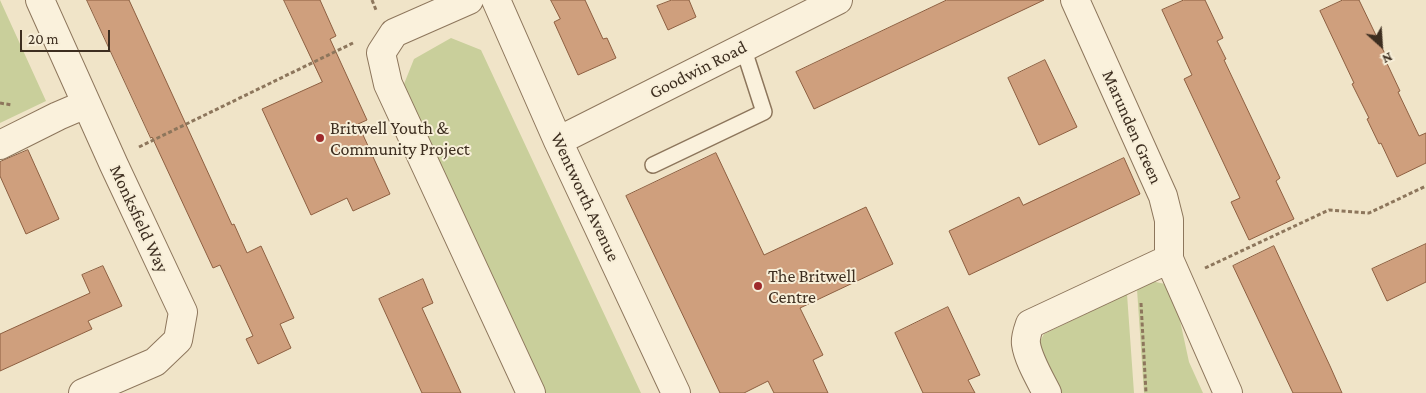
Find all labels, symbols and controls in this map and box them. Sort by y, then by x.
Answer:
scale bar [22,20,112,52]
north arrow [1356,20,1406,70]
text: 20 m [28,31,59,47]
street label: Goodwin Road [646,36,750,104]
text: N [1380,49,1395,68]
street label: Marunden Green [1097,67,1167,187]
place label: Britwell Youth & Community Project [330,117,470,160]
street label: Wentworth Avenue [546,129,624,265]
marker: Britwell Youth & Community Project [314,132,326,144]
street label: Monksfield Way [105,162,173,276]
place label: The Britwell Centre [768,265,856,308]
marker: The Britwell Centre [752,280,764,292]

